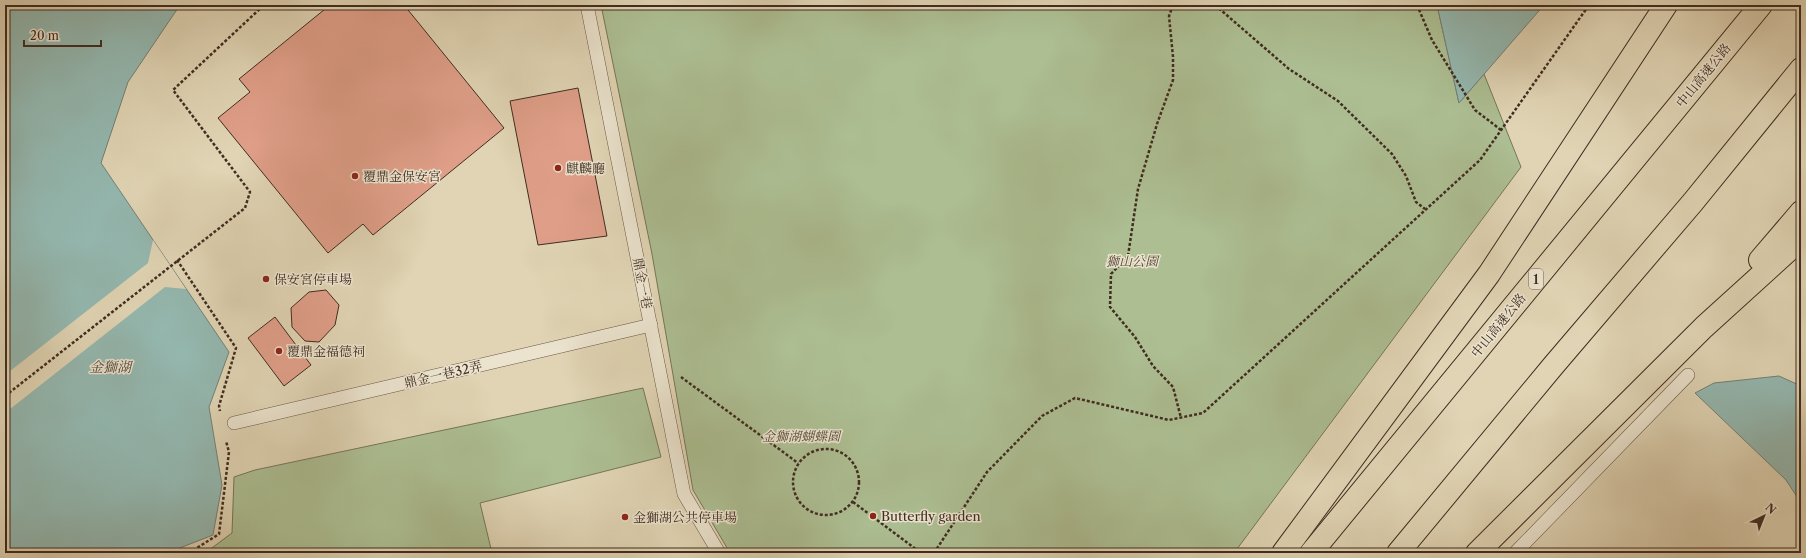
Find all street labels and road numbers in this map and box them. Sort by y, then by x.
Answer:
street label: 中山高速公路 [1672,40,1734,110]
street label: 鼎金一巷 [630,256,656,310]
road number: 1 [1529,269,1543,289]
street label: 中山高速公路 [1467,290,1529,360]
street label: 鼎金一巷32弄 [402,357,484,391]

